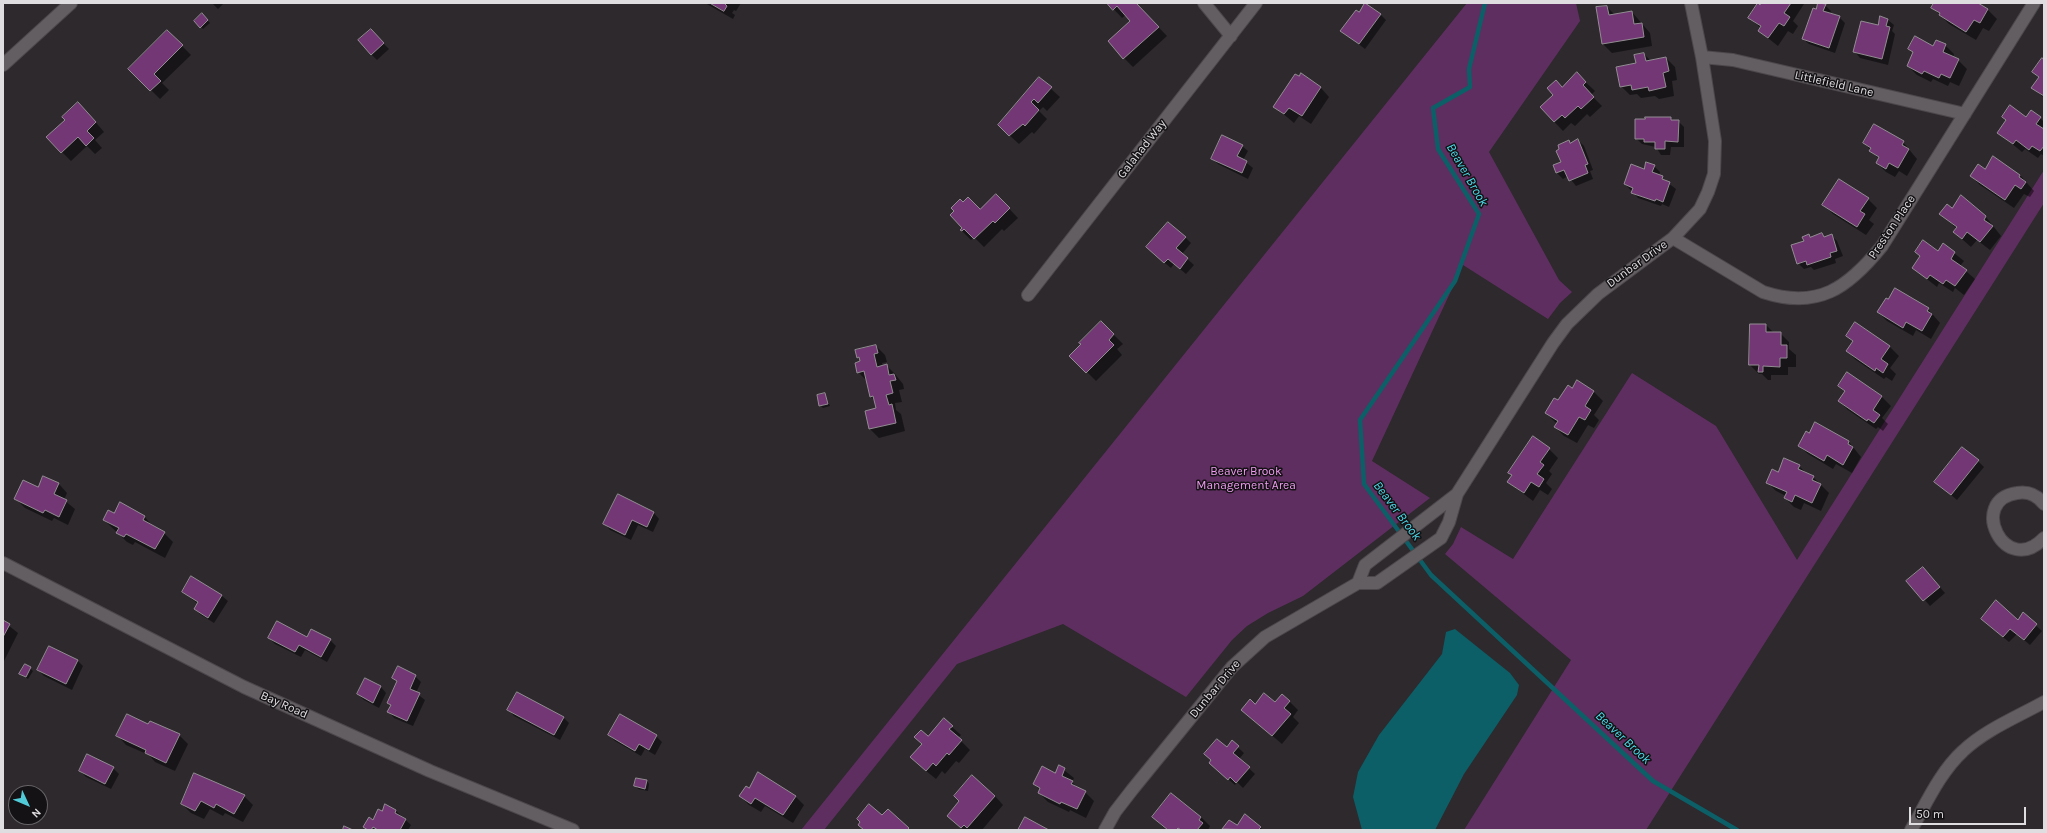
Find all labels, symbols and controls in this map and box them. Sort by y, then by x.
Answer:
street label: Littlefield Lane [1793,68,1875,100]
street label: Galahad Way [1115,117,1169,181]
water label: Beaver Brook [1443,141,1491,209]
street label: Preston Place [1865,192,1919,262]
street label: Dunbar Drive [1604,237,1670,291]
park label: Beaver Brook Management Area [1196,465,1296,493]
water label: Beaver Brook [1370,478,1424,544]
street label: Dunbar Drive [1187,657,1243,721]
street label: Bay Road [258,688,310,722]
water label: Beaver Brook [1592,708,1654,768]
north arrow [8,785,48,825]
scale bar [1911,799,2028,825]
text: N [29,806,44,820]
text: 50 m [1916,807,1944,821]

